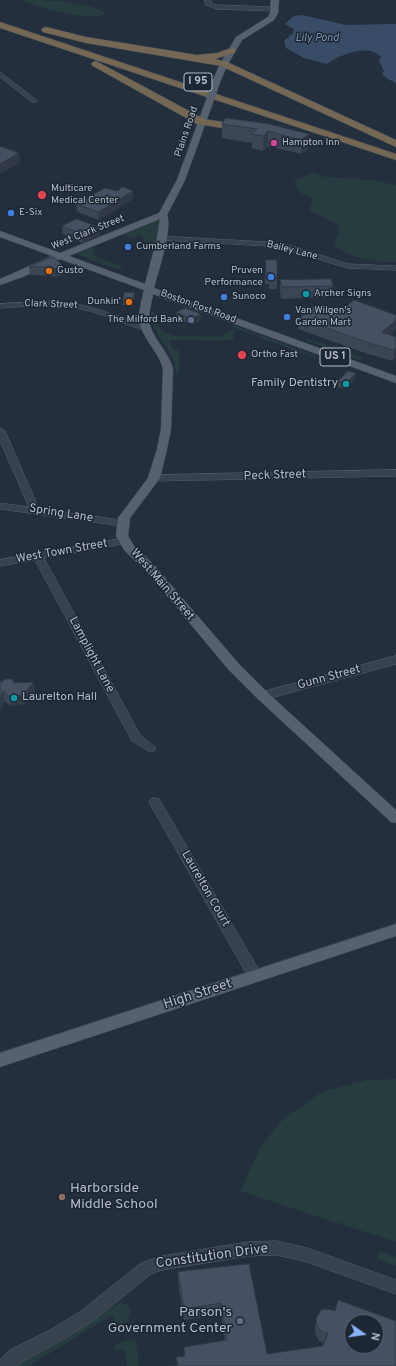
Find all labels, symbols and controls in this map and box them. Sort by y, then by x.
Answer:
water label: Lily Pond [295,32,339,46]
road number: I 95 [184,73,212,91]
street label: Plains Road [173,105,201,159]
place label: Hampton Inn [282,137,340,149]
marker: Hampton Inn [269,138,279,148]
place label: Multicare Medical Center [51,183,118,206]
marker: Multicare Medical Center [36,189,48,201]
place label: E-Six [19,207,42,219]
marker: E-Six [6,208,16,218]
street label: West Clark Street [50,213,126,253]
street label: Bailey Lane [265,239,319,263]
place label: Cumberland Farms [136,241,221,253]
marker: Cumberland Farms [123,242,133,252]
place label: Gusto [57,265,83,277]
place label: Pruven Performance [205,265,263,288]
marker: Gusto [44,266,54,276]
marker: Pruven Performance [266,272,276,282]
street label: Boston Post Road [159,288,237,326]
place label: Archer Signs [314,288,371,300]
marker: Archer Signs [301,289,311,299]
place label: Sunoco [232,291,266,303]
marker: Sunoco [219,292,229,302]
place label: Dunkin' [87,296,121,308]
marker: Dunkin' [124,297,134,307]
street label: Clark Street [24,298,78,312]
place label: Van Wilgen's Garden Mart [295,305,351,328]
marker: Van Wilgen's Garden Mart [282,312,292,322]
place label: The Milford Bank [107,314,183,326]
marker: The Milford Bank [186,315,196,325]
road number: US 1 [320,348,350,366]
marker: Ortho Fast [236,349,248,361]
place label: Ortho Fast [251,349,298,361]
place label: Family Dentistry [251,377,338,391]
marker: Family Dentistry [341,379,351,389]
street label: Peck Street [244,468,306,484]
street label: Spring Lane [28,502,94,526]
street label: West Town Street [15,537,109,567]
street label: West Main Street [127,546,197,624]
street label: Lamplight Lane [65,615,117,695]
street label: Gunn Street [296,663,362,693]
place label: Laurelton Hall [22,691,97,705]
marker: Laurelton Hall [9,693,19,703]
street label: Laurelton Court [177,849,233,929]
street label: High Street [162,976,234,1014]
place label: Harborside Middle School [70,1181,158,1214]
marker: Harborside Middle School [57,1192,67,1202]
street label: Constitution Drive [155,1241,269,1273]
place label: Parson's Government Center [108,1305,232,1338]
north arrow [344,1314,384,1354]
marker: Parson's Government Center [235,1316,245,1326]
text: N [367,1331,382,1342]

